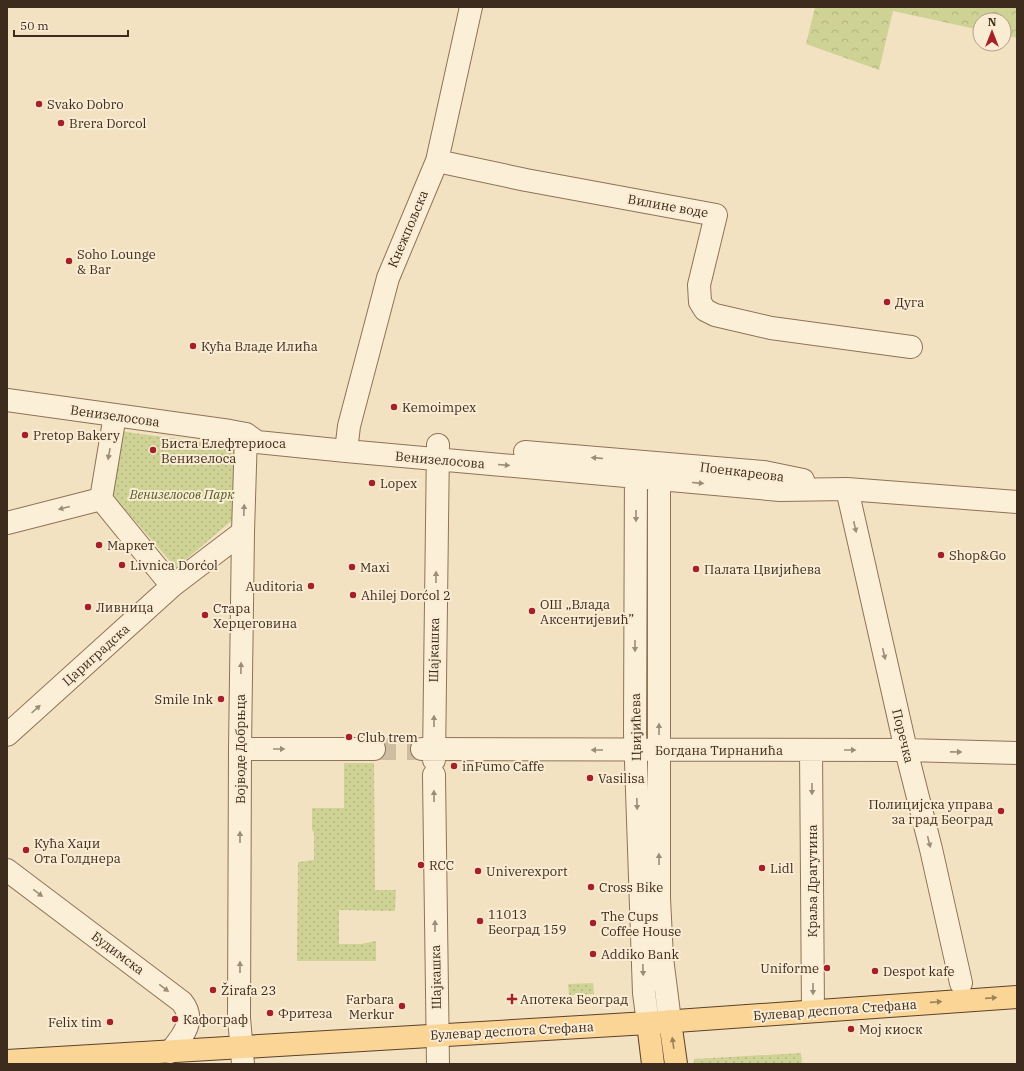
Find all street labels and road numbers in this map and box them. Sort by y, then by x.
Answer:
street label: Кнежпољска [384,188,432,270]
street label: Вилине воде [626,191,710,221]
street label: Венизелосова [69,401,161,431]
street label: Венизелосова [394,448,486,472]
street label: Поенкареова [699,458,785,486]
street label: Шајкашка [425,618,443,682]
street label: Цариградска [59,620,133,690]
street label: Цвијићева [627,693,645,761]
street label: Војводе Добрњца [232,694,249,804]
street label: Поречка [888,707,918,765]
street label: Богдана Тирнанића [655,742,783,759]
street label: Краља Драгутина [804,824,821,938]
street label: Будимска [88,928,148,978]
street label: Шајкашка [427,945,445,1009]
street label: Булевар деспота Стефана [753,996,917,1024]
street label: Булевар деспота Стефана [430,1018,594,1044]

